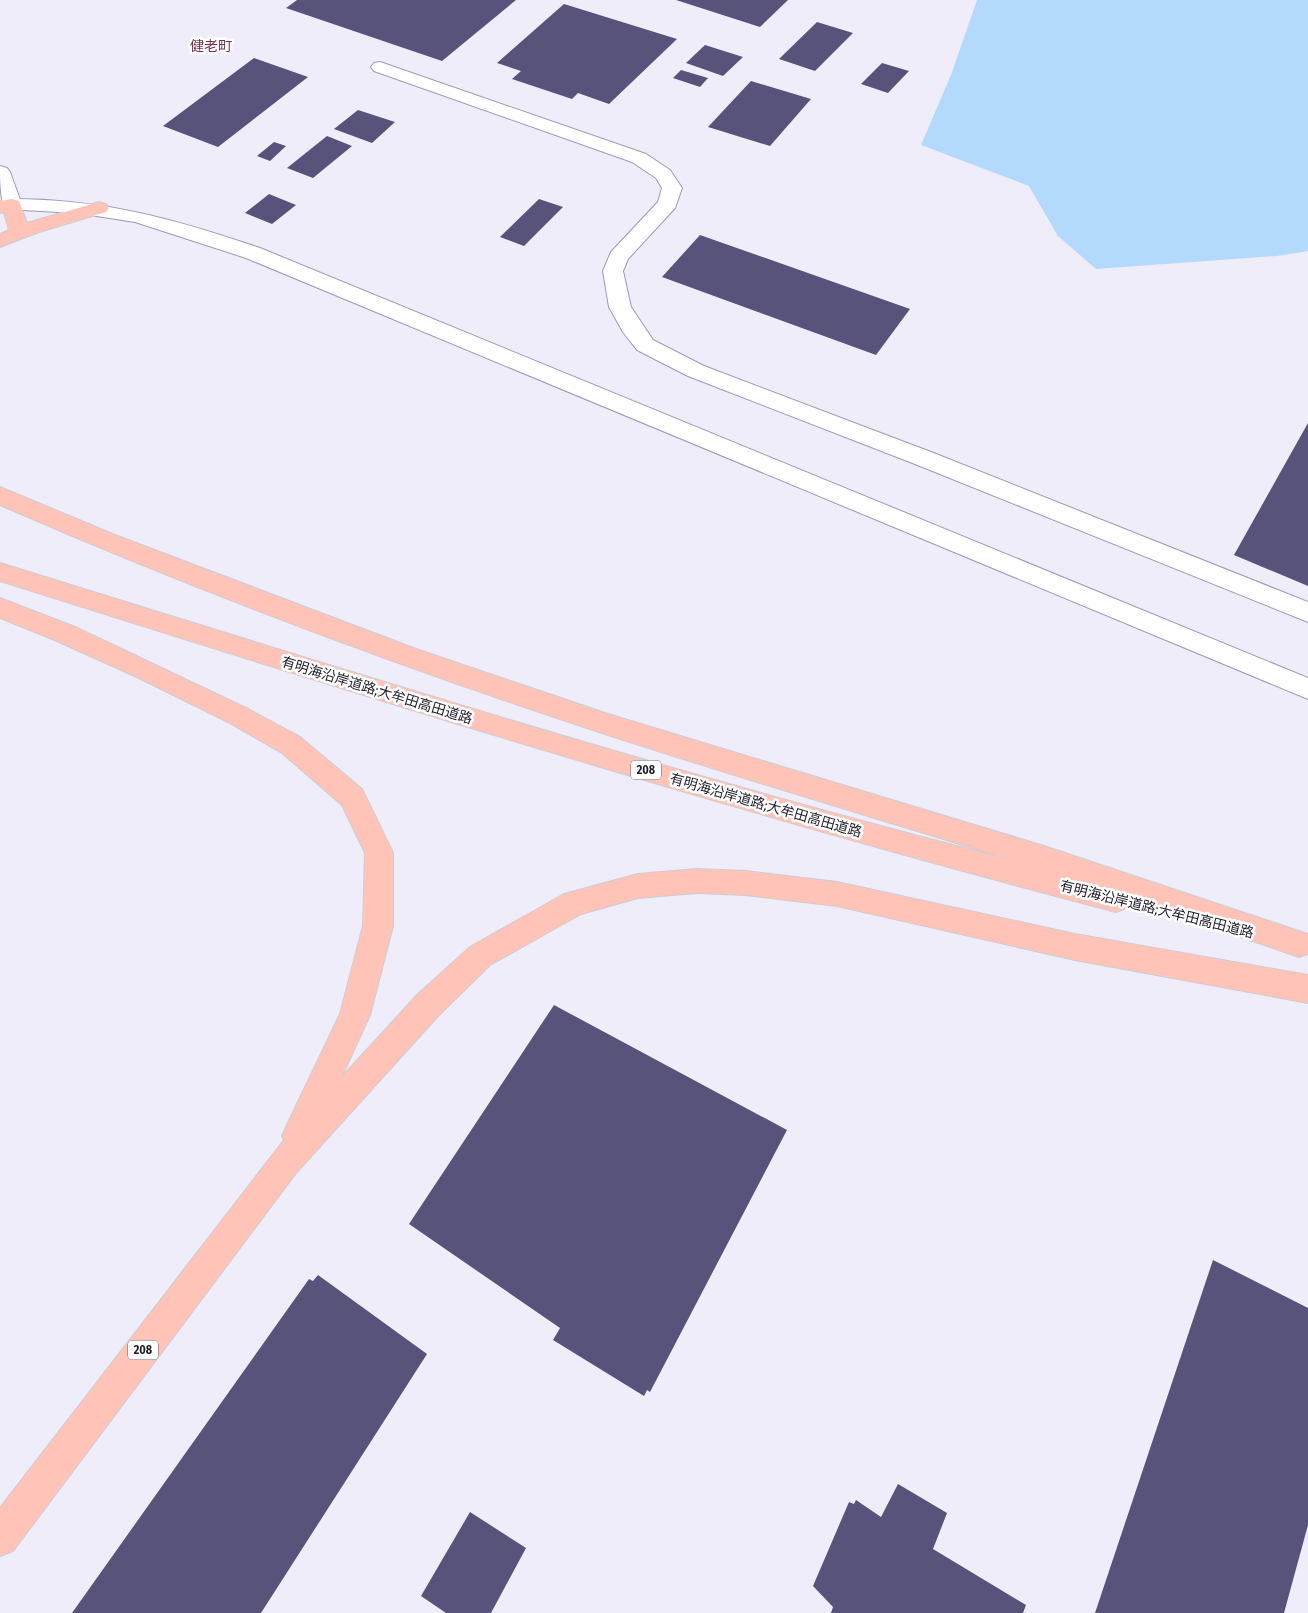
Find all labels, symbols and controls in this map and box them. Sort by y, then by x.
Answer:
district label: 健老町 [190,38,232,55]
street label: 有明海沿岸道路;大牟田高田道路 [279,653,474,728]
road number: 208 [631,760,661,780]
street label: 有明海沿岸道路;大牟田高田道路 [668,770,864,841]
street label: 有明海沿岸道路;大牟田高田道路 [1058,877,1255,942]
road number: 208 [128,1340,158,1360]

